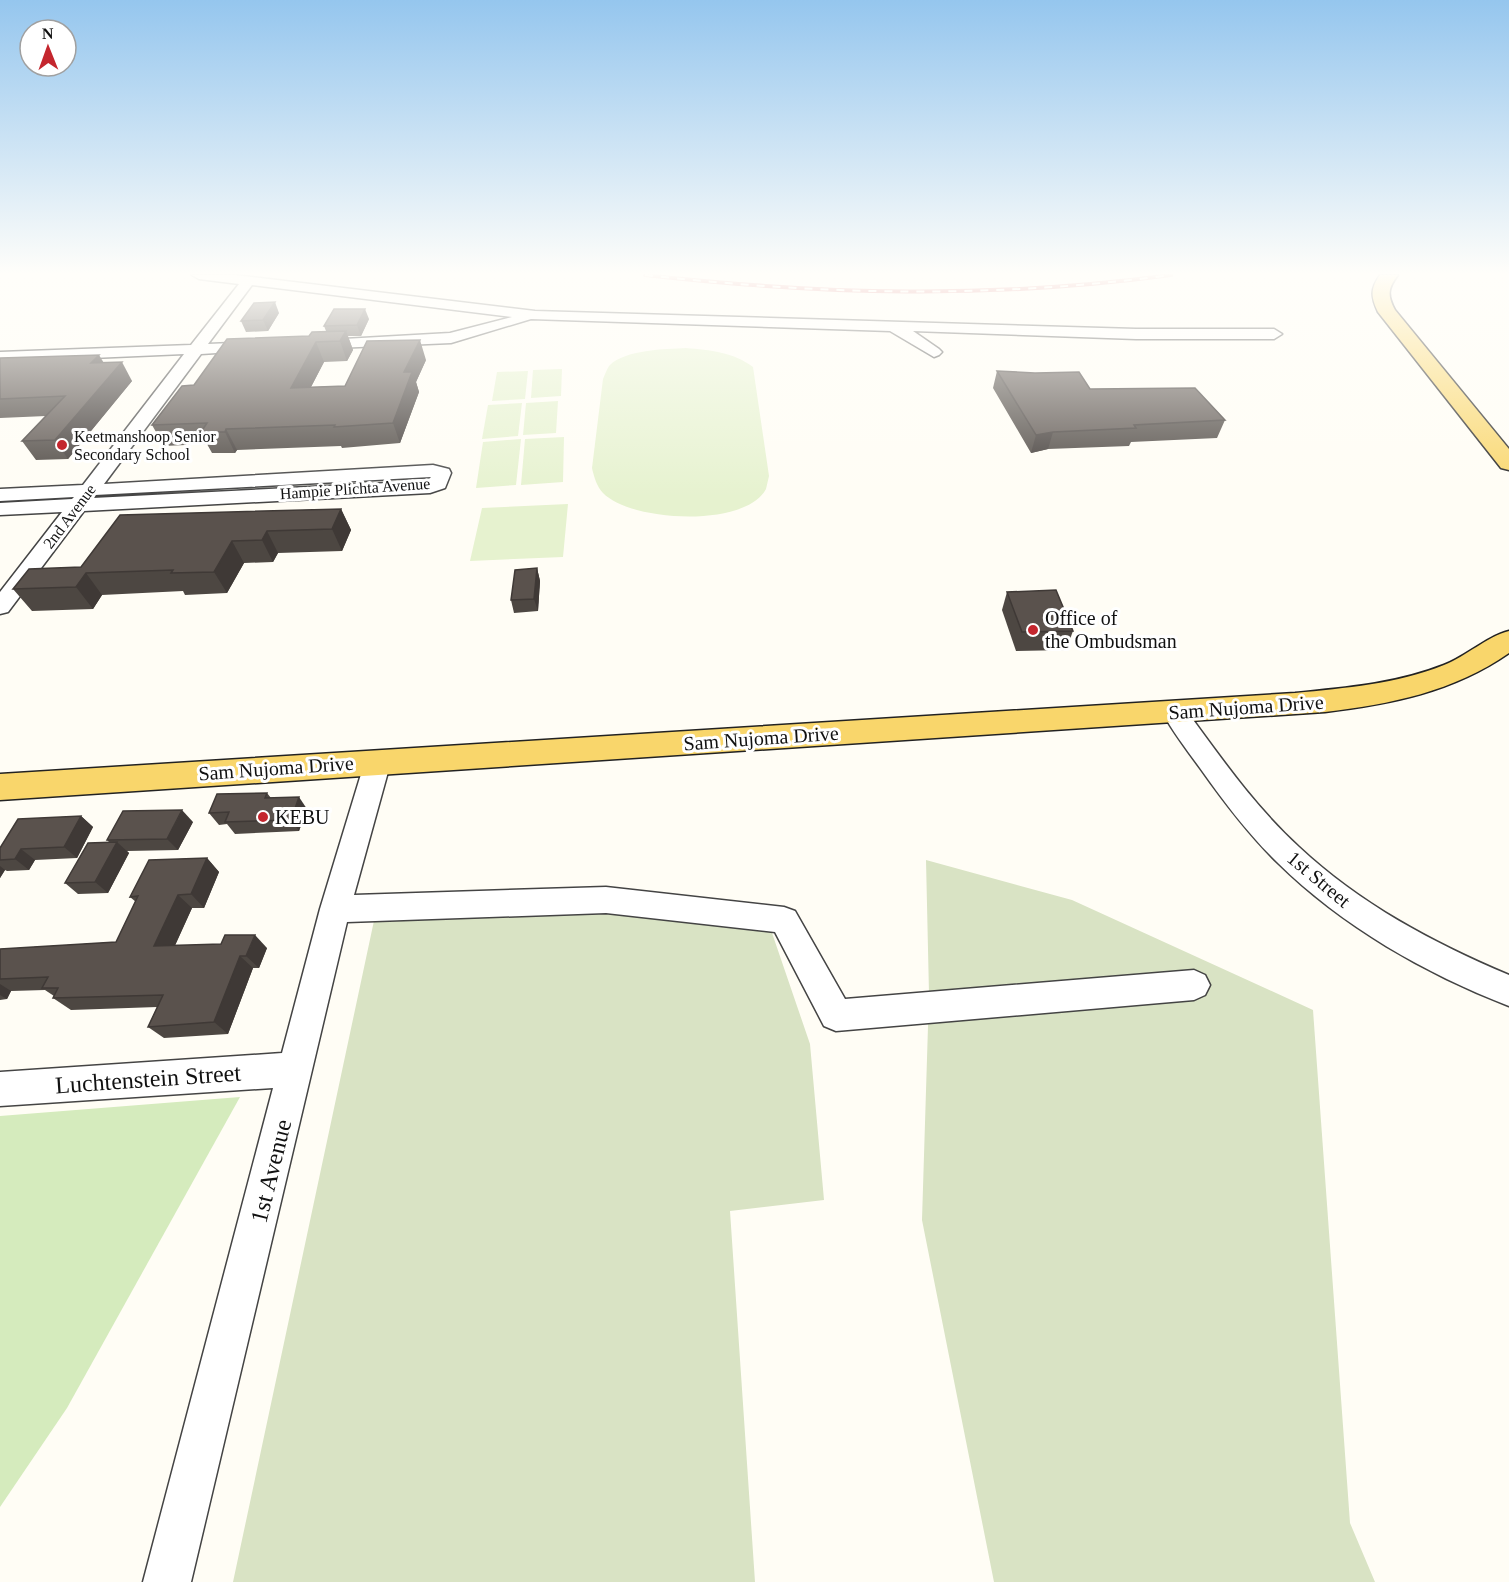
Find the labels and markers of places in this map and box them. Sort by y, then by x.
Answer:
place label: Keetmanshoop Senior Secondary School [74,428,216,464]
marker: Keetmanshoop Senior Secondary School [55,438,69,452]
place label: Office of the Ombudsman [1045,607,1177,652]
marker: Office of the Ombudsman [1026,623,1040,637]
place label: KEBU [275,806,330,828]
marker: KEBU [256,810,270,824]

